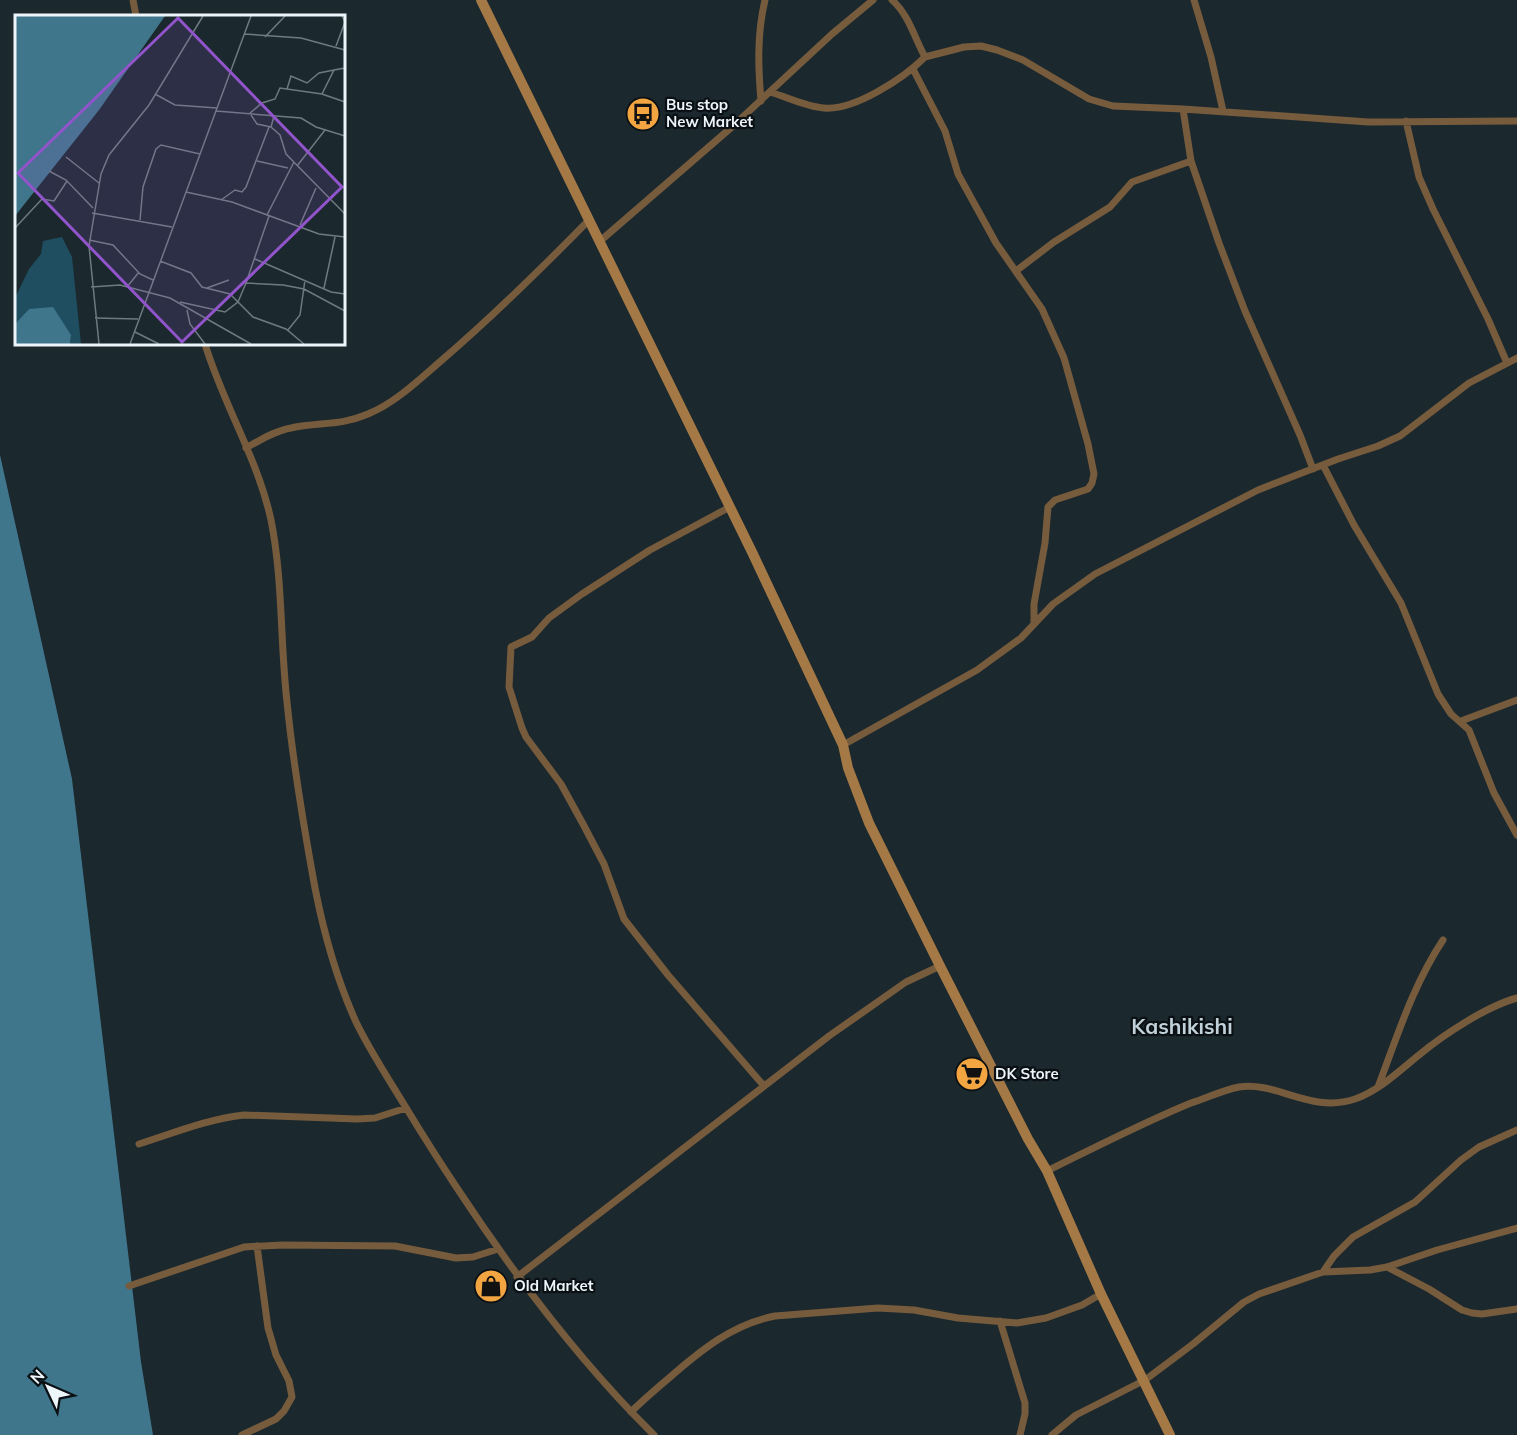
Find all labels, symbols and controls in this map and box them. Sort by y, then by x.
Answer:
inset map [15,15,345,345]
place label: Bus stop New Market [666,95,753,131]
bus stop icon: Bus stop New Market [625,96,661,132]
district label: Kashikishi [1131,1013,1233,1039]
supermarket icon: DK Store [954,1056,990,1092]
place label: DK Store [995,1064,1059,1083]
shop icon: Old Market [473,1268,509,1304]
place label: Old Market [514,1276,594,1295]
north arrow [18,1357,78,1417]
text: N [26,1365,49,1388]

